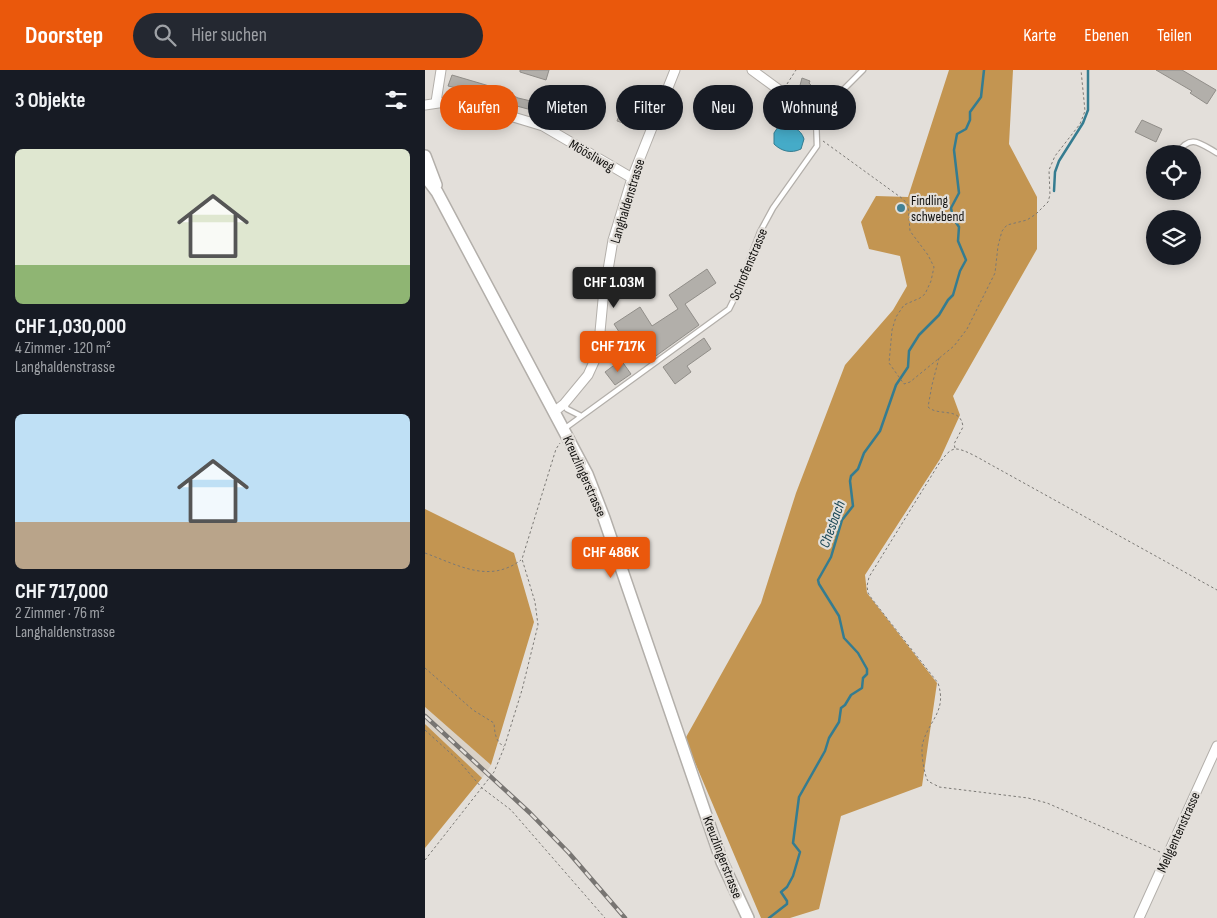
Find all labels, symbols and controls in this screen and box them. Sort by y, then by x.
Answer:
search box [133,13,483,58]
text: Doorstep [25,21,103,50]
icon: search [151,21,179,49]
text: Hier suchen [191,24,267,47]
text: Karte [1023,25,1056,46]
text: Ebenen [1084,25,1129,46]
text: Teilen [1157,25,1192,46]
chip: Kaufen [440,85,518,130]
chip: Mieten [528,85,606,130]
chip: Filter [616,85,683,130]
chip: Neu [693,85,753,130]
chip: Wohnung [763,85,856,130]
icon: filters [382,86,410,114]
text: 3 Objekte [15,88,86,113]
street label: Möösliweg [566,136,618,175]
map controls [1146,145,1201,265]
button: locate [1146,145,1201,200]
street label: Langhaldenstrasse [607,157,648,246]
icon: home [168,181,258,271]
place label: Findling schwebend [911,192,964,225]
marker: Findling schwebend [895,202,907,214]
button: layers [1146,210,1201,265]
street label: Schrofenstrasse [726,226,771,303]
pin: CHF 1.03M [557,266,671,309]
text: CHF 1.03M [584,273,644,292]
text: CHF 1,030,000 [15,314,126,339]
pin: CHF 717K [566,330,670,373]
text: CHF 717K [591,337,645,356]
text: 4 Zimmer · 120 m² [15,339,111,358]
text: Langhaldenstrasse [15,358,115,377]
street label: Kreuzlingerstrasse [559,433,610,519]
icon: home [168,446,258,536]
water label: Chesbach [815,498,850,550]
pin: CHF 486K [559,536,663,579]
text: CHF 486K [583,543,639,562]
text: CHF 717,000 [15,579,108,604]
text: 2 Zimmer · 76 m² [15,604,105,623]
text: Langhaldenstrasse [15,623,115,642]
street label: Mellgentenstrasse [1153,789,1204,875]
street label: Kreuzlingerstrasse [699,814,746,901]

